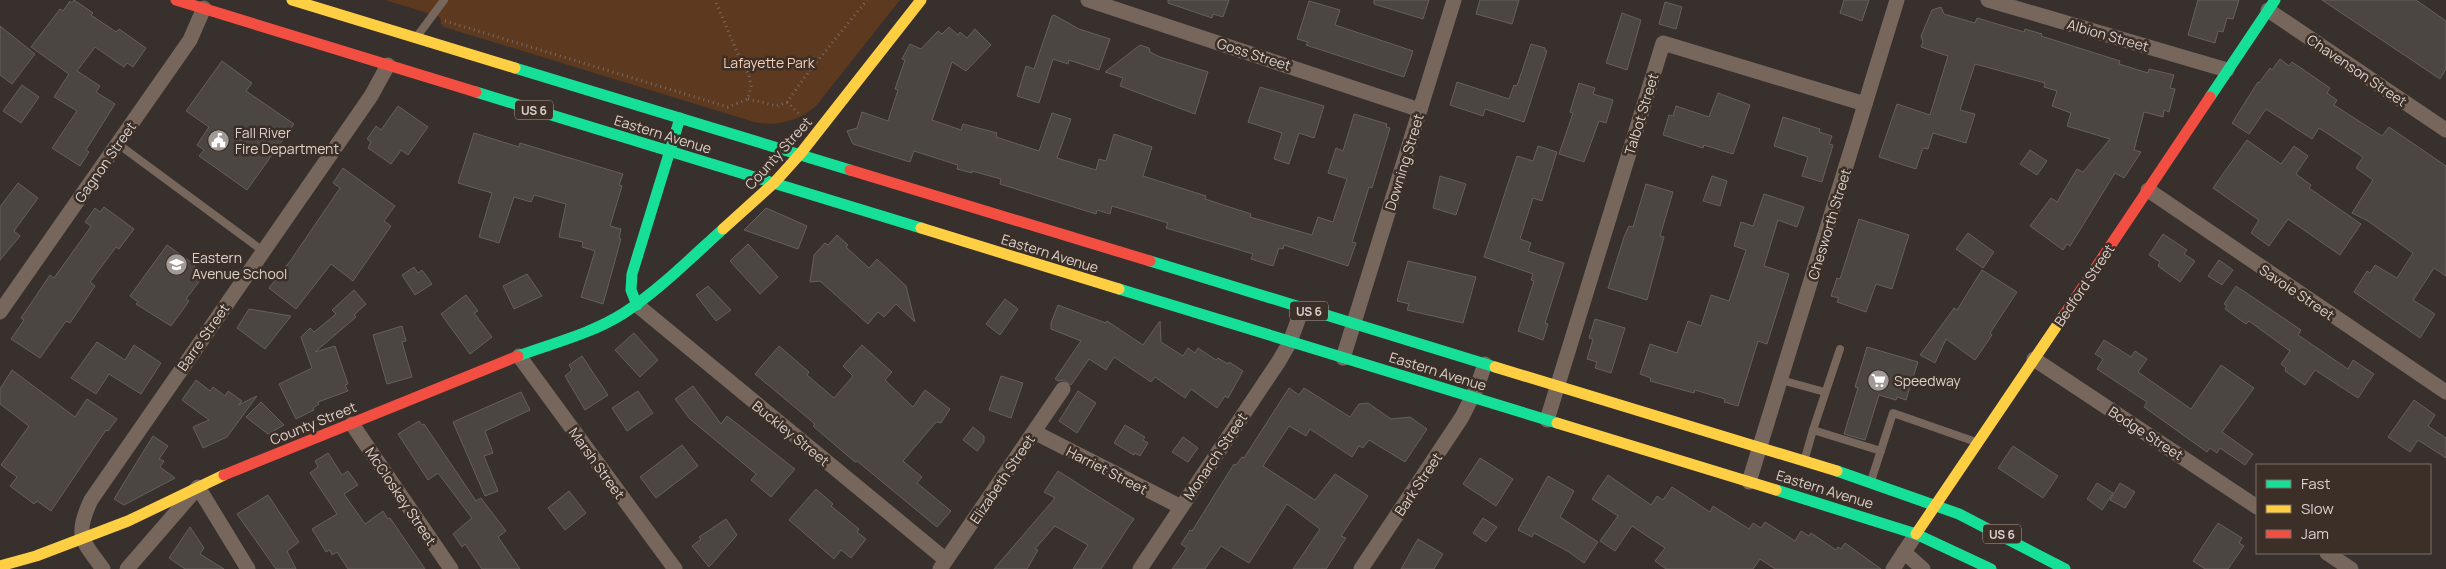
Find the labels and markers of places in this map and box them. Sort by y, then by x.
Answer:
place label: Fall River Fire Department [235,123,339,158]
public building icon: Fall River Fire Department [207,128,231,152]
place label: Eastern Avenue School [192,248,287,283]
school or university icon: Eastern Avenue School [164,253,188,277]
supermarket icon: Speedway [1866,368,1890,392]
place label: Speedway [1894,371,1961,390]

